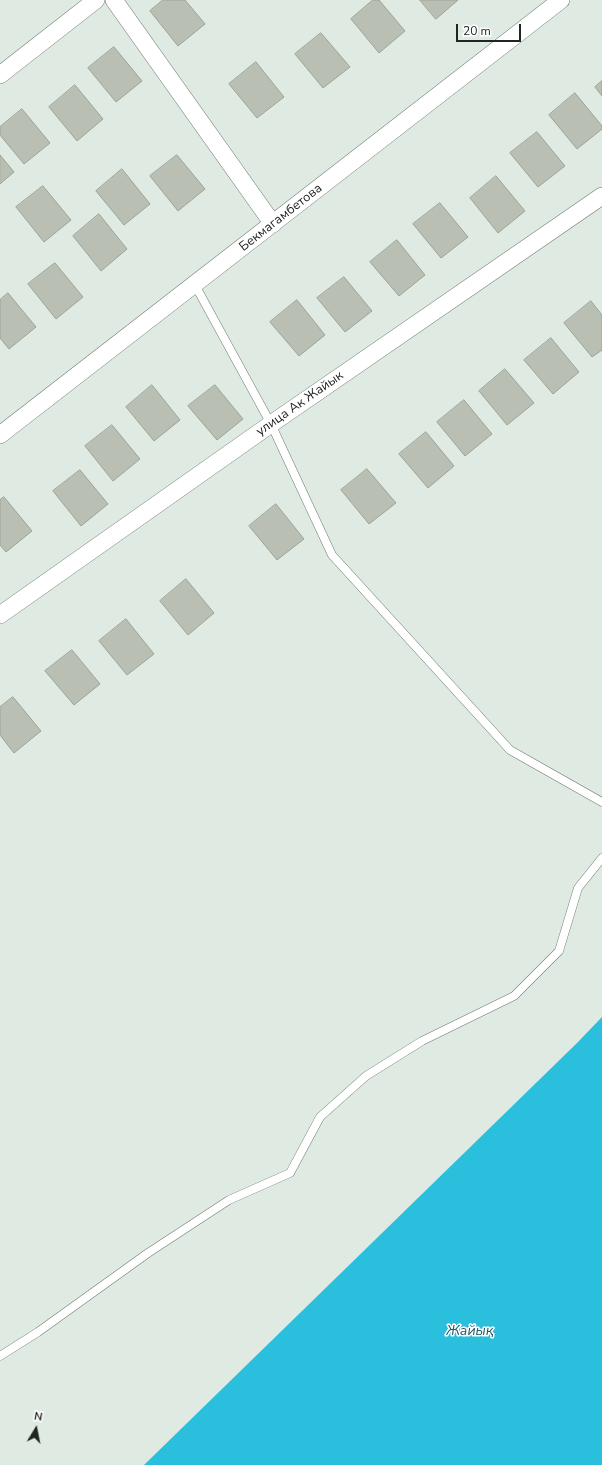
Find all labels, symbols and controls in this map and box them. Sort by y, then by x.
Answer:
scale bar [458,16,523,42]
text: 20 m [463,23,491,39]
street label: Бекмагамбетова [236,181,326,255]
street label: улица Ак Жайык [253,368,347,440]
water label: Жайық [446,1324,494,1340]
north arrow [16,1409,56,1449]
text: N [33,1409,44,1425]

